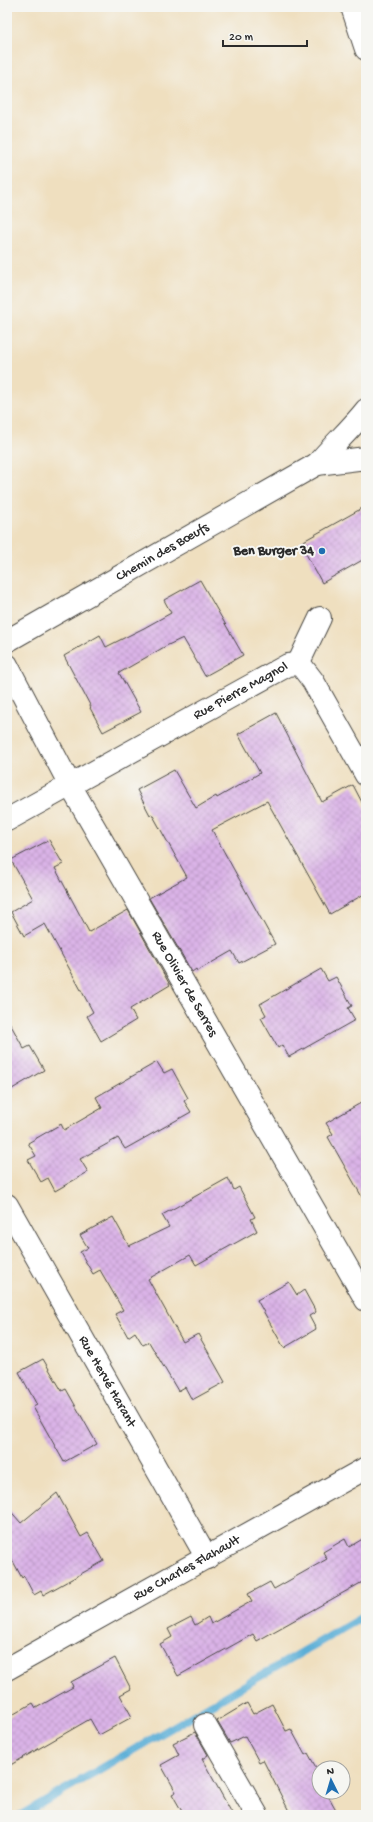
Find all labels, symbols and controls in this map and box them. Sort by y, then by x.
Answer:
scale bar [223,22,307,48]
text: 20 m [229,31,254,45]
street label: Chemin des Bœufs [113,519,213,585]
place label: Ben Burger 34 [233,543,314,560]
marker: Ben Burger 34 [317,546,327,556]
street label: Rue Pierre Magnol [190,658,291,724]
street label: Rue Olivier de Serres [147,928,222,1040]
street label: Rue Hervé Harant [74,1333,140,1431]
street label: Rue Charles Flahault [130,1531,244,1605]
north arrow [311,1760,351,1800]
text: N [326,1766,334,1778]

